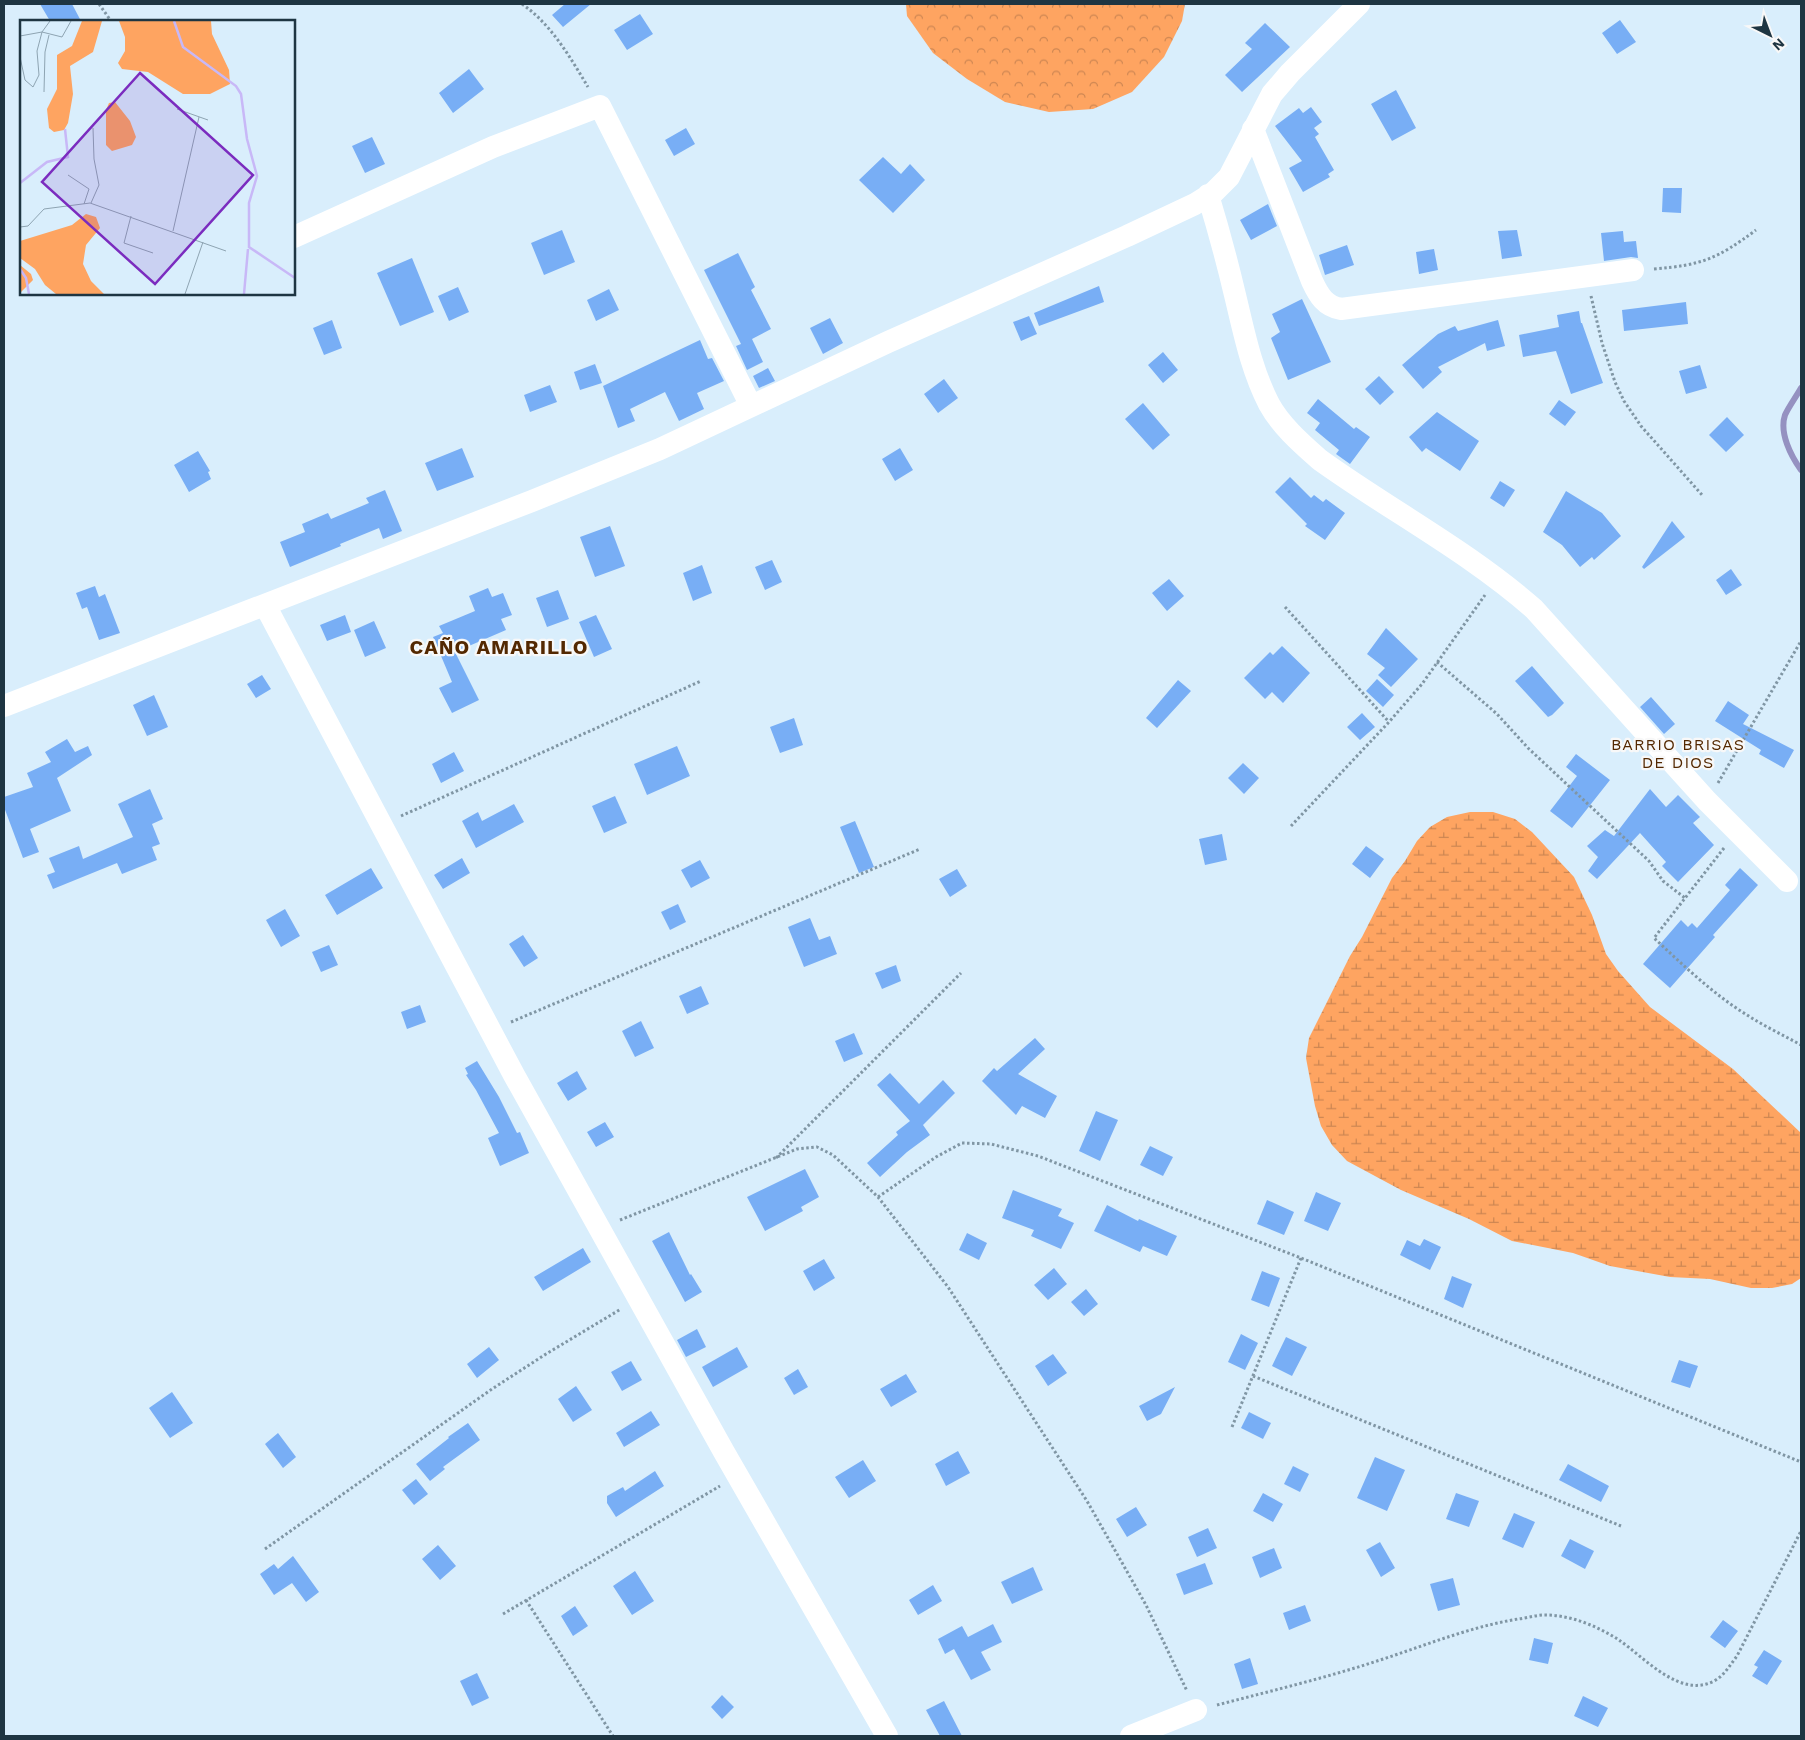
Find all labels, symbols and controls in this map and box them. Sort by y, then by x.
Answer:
north arrow [1745,10,1795,60]
inset map [20,20,295,295]
text: N [1769,35,1788,54]
district label: CAÑO AMARILLO [410,635,588,659]
district label: BARRIO BRISAS DE DIOS [1611,735,1745,772]

